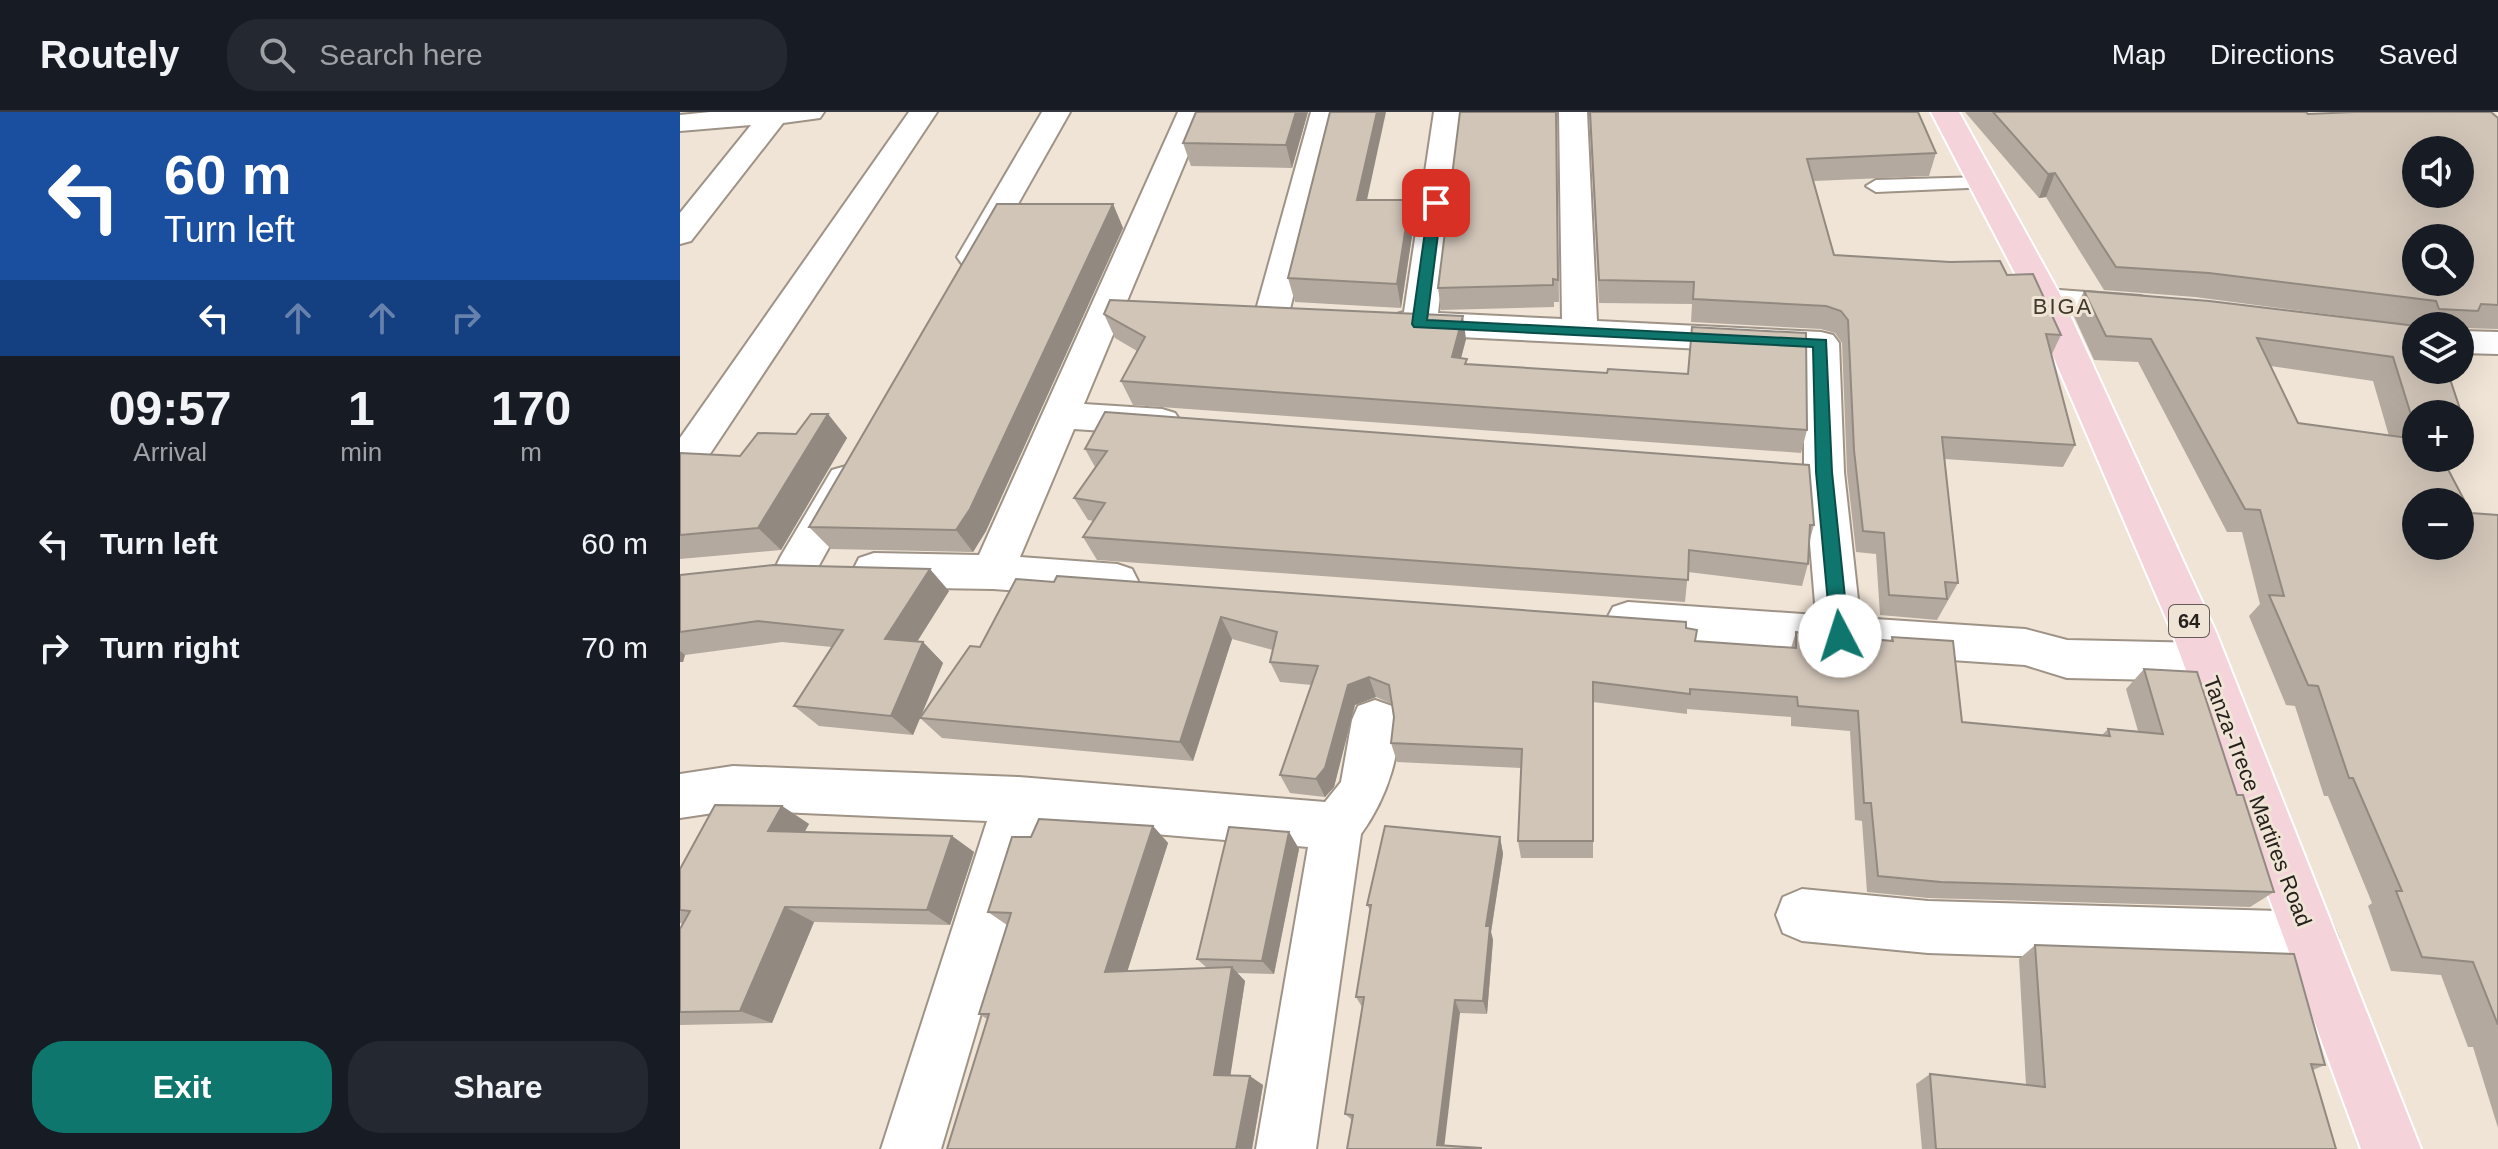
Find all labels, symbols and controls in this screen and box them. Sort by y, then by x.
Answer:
search box [227,19,787,91]
icon: search [255,33,299,77]
text: Routely [40,34,179,76]
text: Search here [319,38,483,71]
text: Map [2112,39,2166,70]
text: Directions [2210,39,2335,70]
text: Saved [2379,39,2458,70]
map controls [2402,136,2474,560]
button: sound [2402,136,2474,208]
text: 60 m [164,143,292,206]
icon: left [32,144,136,248]
pin [1402,169,1470,237]
icon: arrive [1414,181,1458,225]
text: Turn left [164,209,295,250]
button: search [2402,224,2474,296]
district label: BIGA [2033,294,2093,319]
icon: left [192,296,236,340]
icon: ahead [276,296,320,340]
icon: ahead [360,296,404,340]
icon: right [444,296,488,340]
button: layers [2402,312,2474,384]
text: 09:57 [109,382,232,435]
text: 1 [348,382,375,435]
text: 170 [491,382,571,435]
button: + [2402,400,2474,472]
text: Arrival [133,437,207,467]
text: min [340,437,382,467]
text: m [520,437,542,467]
button: − [2402,488,2474,560]
icon: left [32,522,76,566]
text: Turn left [100,527,218,560]
text: 60 m [581,527,648,560]
position arrow [1798,594,1882,678]
road number: 64 [2169,605,2209,637]
icon: right [32,626,76,670]
text: Turn right [100,631,239,664]
text: 70 m [581,631,648,664]
street label: Tanza-Trece Martires Road [2198,673,2317,930]
button: Exit [32,1041,332,1133]
button: Share [348,1041,648,1133]

